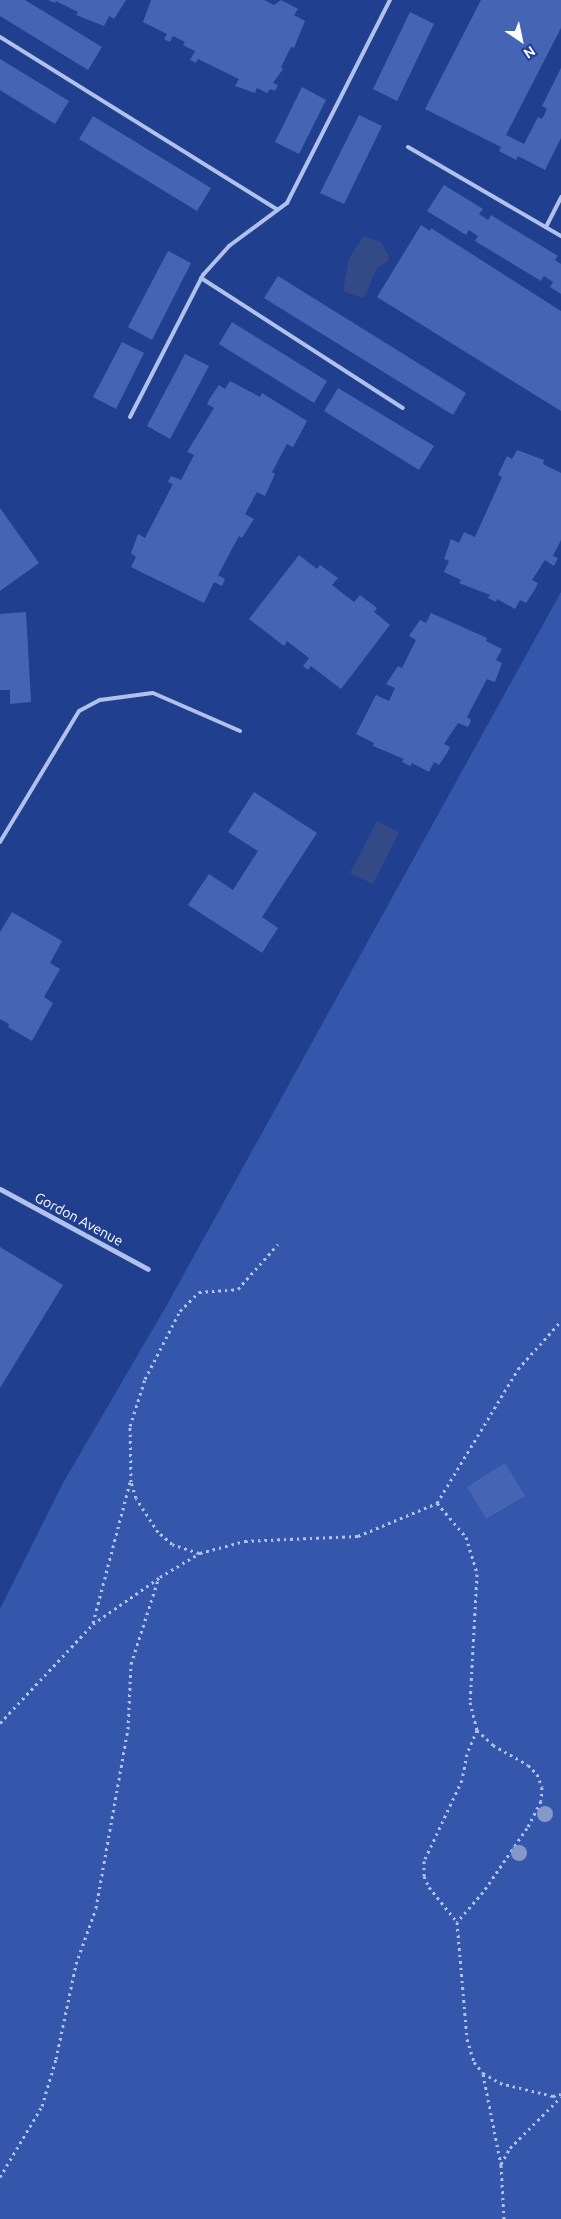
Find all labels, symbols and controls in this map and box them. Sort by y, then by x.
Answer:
north arrow [496,15,546,65]
text: N [521,43,538,62]
street label: Gordon Avenue [32,1189,126,1249]

